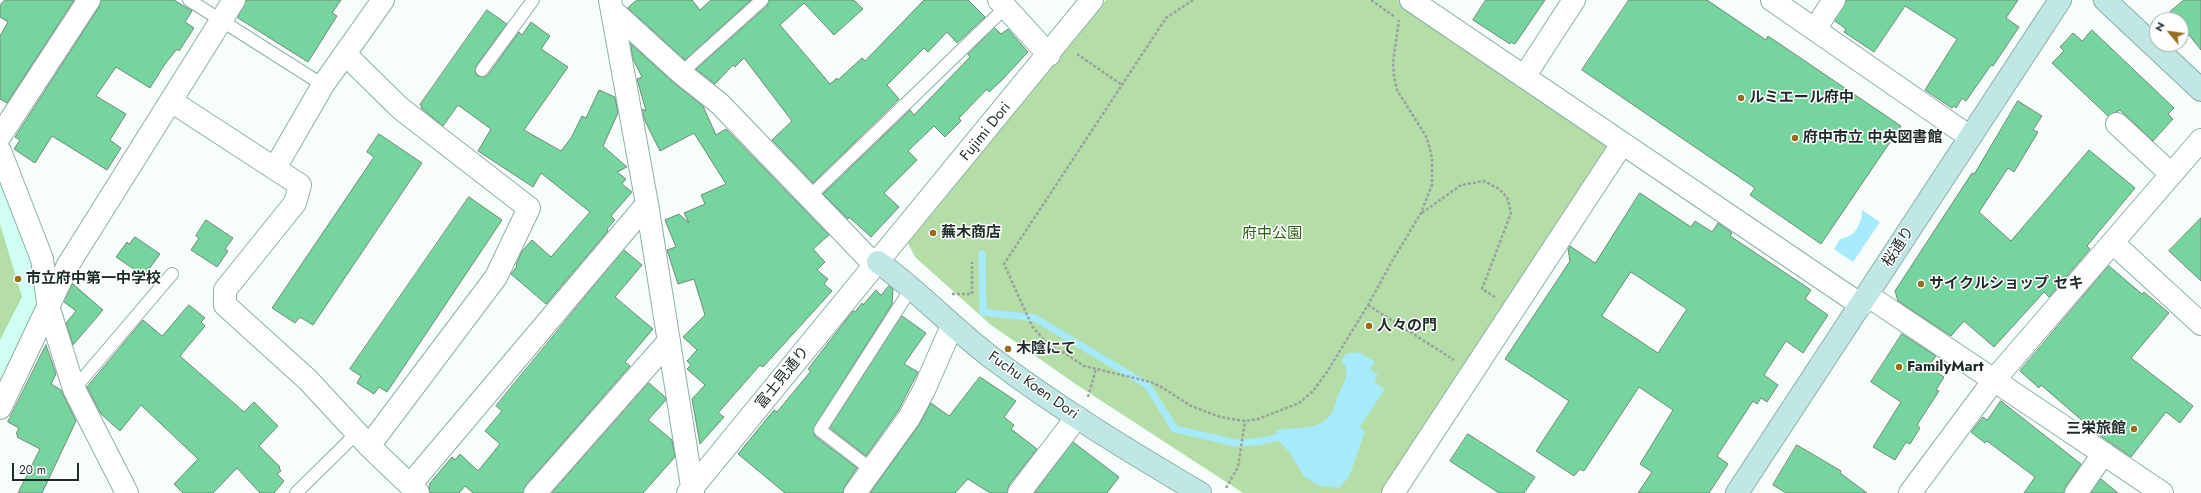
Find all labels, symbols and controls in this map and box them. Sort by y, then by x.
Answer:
north arrow [2149,12,2189,52]
text: N [2150,19,2168,34]
place label: ルミエール府中 [1749,89,1854,107]
marker: ルミエール府中 [1736,93,1746,103]
street label: Fujimi Dori [957,99,1015,165]
place label: 府中市立 中央図書館 [1803,129,1942,147]
marker: 府中市立 中央図書館 [1790,133,1800,143]
street label: 桜通り [1879,223,1919,271]
place label: 蕪木商店 [941,224,1001,242]
park label: 府中公園 [1242,225,1302,243]
marker: 蕪木商店 [928,228,938,238]
place label: 市立府中第一中学校 [26,270,161,288]
marker: 市立府中第一中学校 [13,274,23,284]
place label: サイクルショップ セキ [1929,275,2083,293]
marker: サイクルショップ セキ [1916,279,1926,289]
place label: 人々の門 [1377,317,1437,335]
marker: 人々の門 [1364,321,1374,331]
place label: 木陰にて [1016,340,1076,358]
street label: 富士見通り [752,343,814,413]
marker: 木陰にて [1003,344,1013,354]
street label: Fuchu Koen Dori [984,348,1082,424]
place label: FamilyMart [1907,358,1984,376]
marker: FamilyMart [1894,362,1904,372]
place label: 三栄旅館 [2066,420,2126,438]
marker: 三栄旅館 [2129,424,2139,434]
scale bar [14,455,81,481]
text: 20 m [19,461,46,479]

